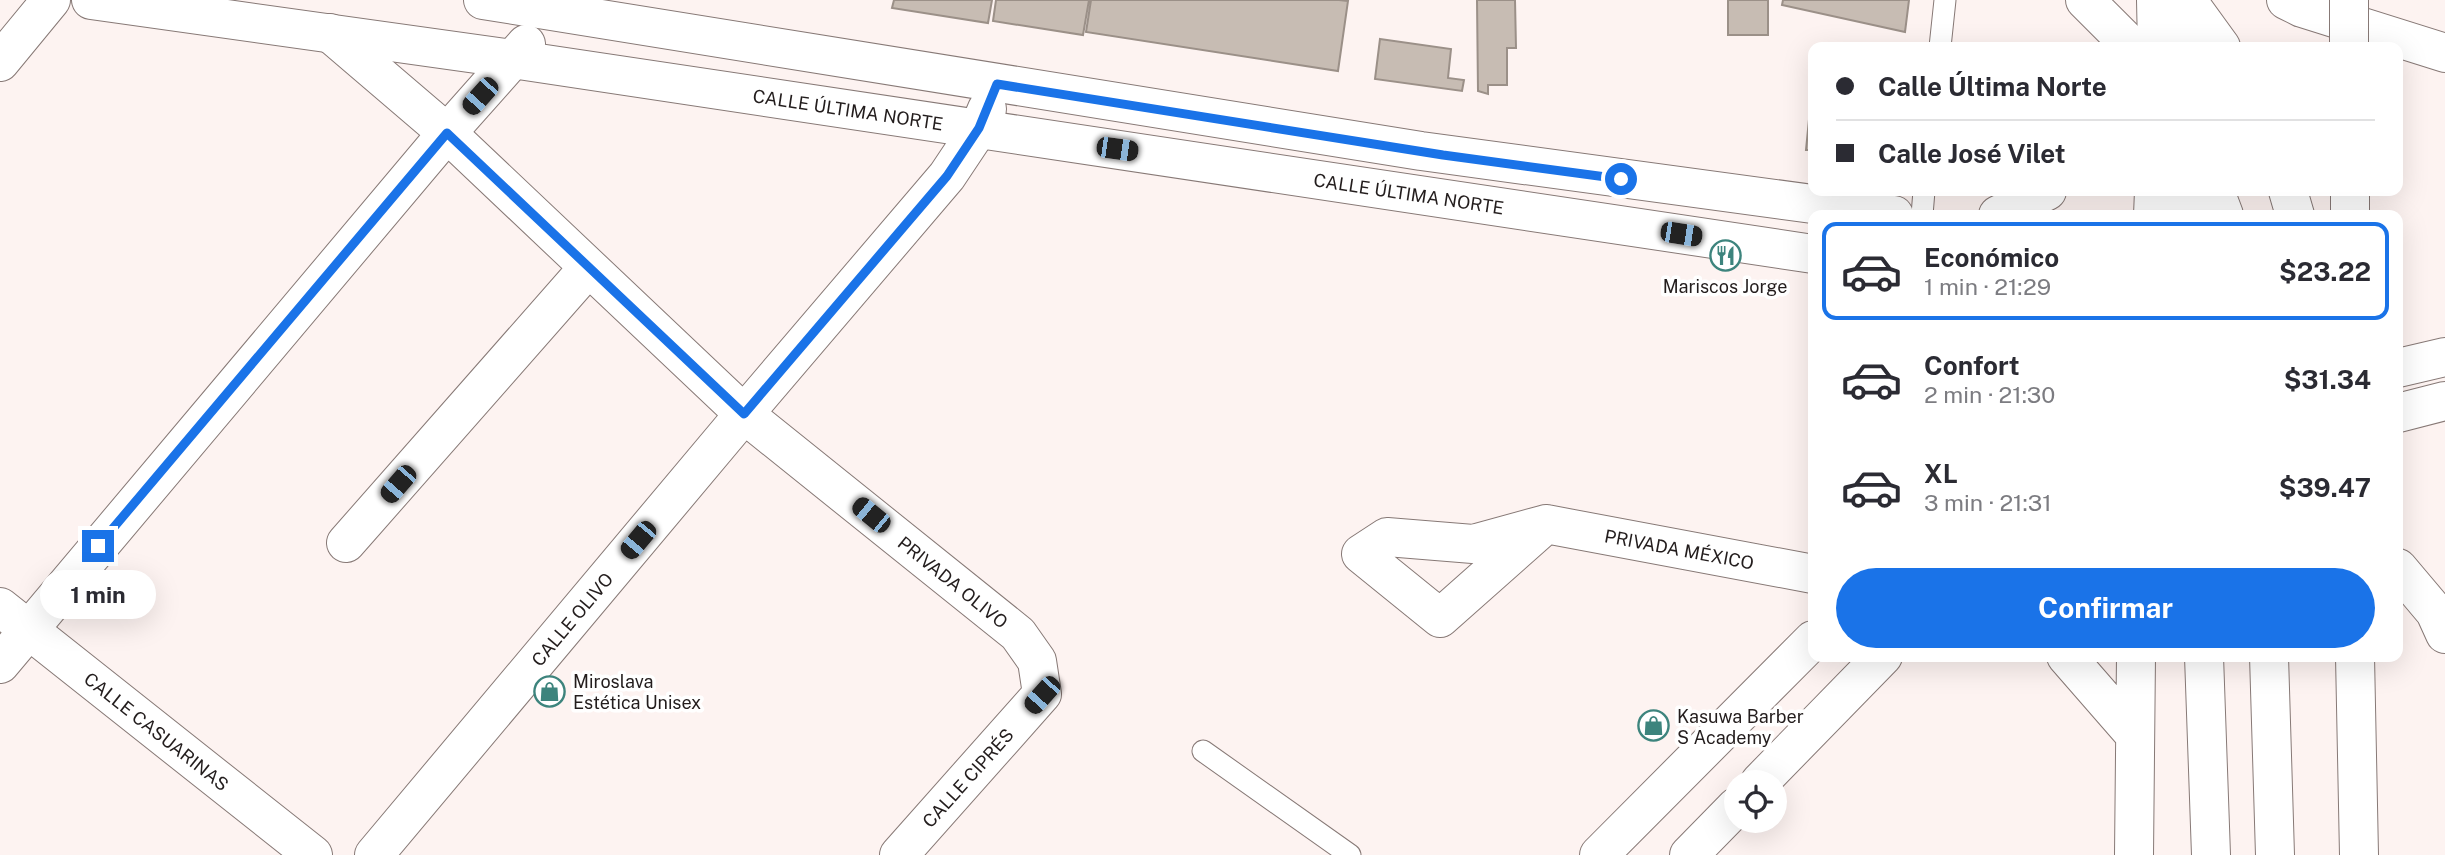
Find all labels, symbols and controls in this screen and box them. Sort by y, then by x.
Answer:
text: Calle Última Norte [1878,71,2107,102]
car [459,73,502,119]
street label: CALLE ÚLTIMA NORTE [752,85,945,134]
car [1095,136,1140,162]
text: Calle José Vilet [1878,138,2066,169]
route start [1605,163,1637,195]
street label: CALLE ÚLTIMA NORTE [1312,169,1505,218]
car [1659,220,1704,248]
restaurant icon: Mariscos Jorge [1708,239,1742,273]
icon: car [1840,240,1903,303]
text: Económico [1924,242,2059,273]
text: $23.22 [2279,256,2371,287]
text: 1 min · 21:29 [1924,273,2051,300]
place label: Mariscos Jorge [1663,276,1787,297]
icon: car [1840,348,1903,411]
text: Confort [1924,350,2020,381]
text: $31.34 [2284,364,2371,395]
text: 2 min · 21:30 [1924,381,2055,408]
icon: car [1840,456,1903,519]
text: XL [1924,458,1958,489]
car [377,461,420,507]
text: $39.47 [2279,472,2371,503]
text: 3 min · 21:31 [1924,489,2052,516]
car [849,494,894,536]
car [617,517,660,563]
street label: PRIVADA MÉXICO [1603,525,1756,573]
route end [82,530,114,562]
street label: PRIVADA OLIVO [894,532,1012,632]
street label: CALLE OLIVO [527,568,617,670]
button: Confirmar [1836,568,2375,648]
callout: 1 min [40,570,156,620]
text: 1 min [70,581,126,608]
street label: CALLE CASUARINAS [80,668,233,795]
place label: Miroslava Estética Unisex [573,671,701,713]
car [1021,672,1064,718]
shop icon: Miroslava Estética Unisex [533,674,567,708]
place label: Kasuwa Barber S Academy [1677,706,1804,748]
shop icon: Kasuwa Barber S Academy [1637,709,1671,743]
street label: CALLE CIPRÉS [917,724,1018,832]
map controls [1724,770,1787,833]
button: locate [1724,770,1787,833]

